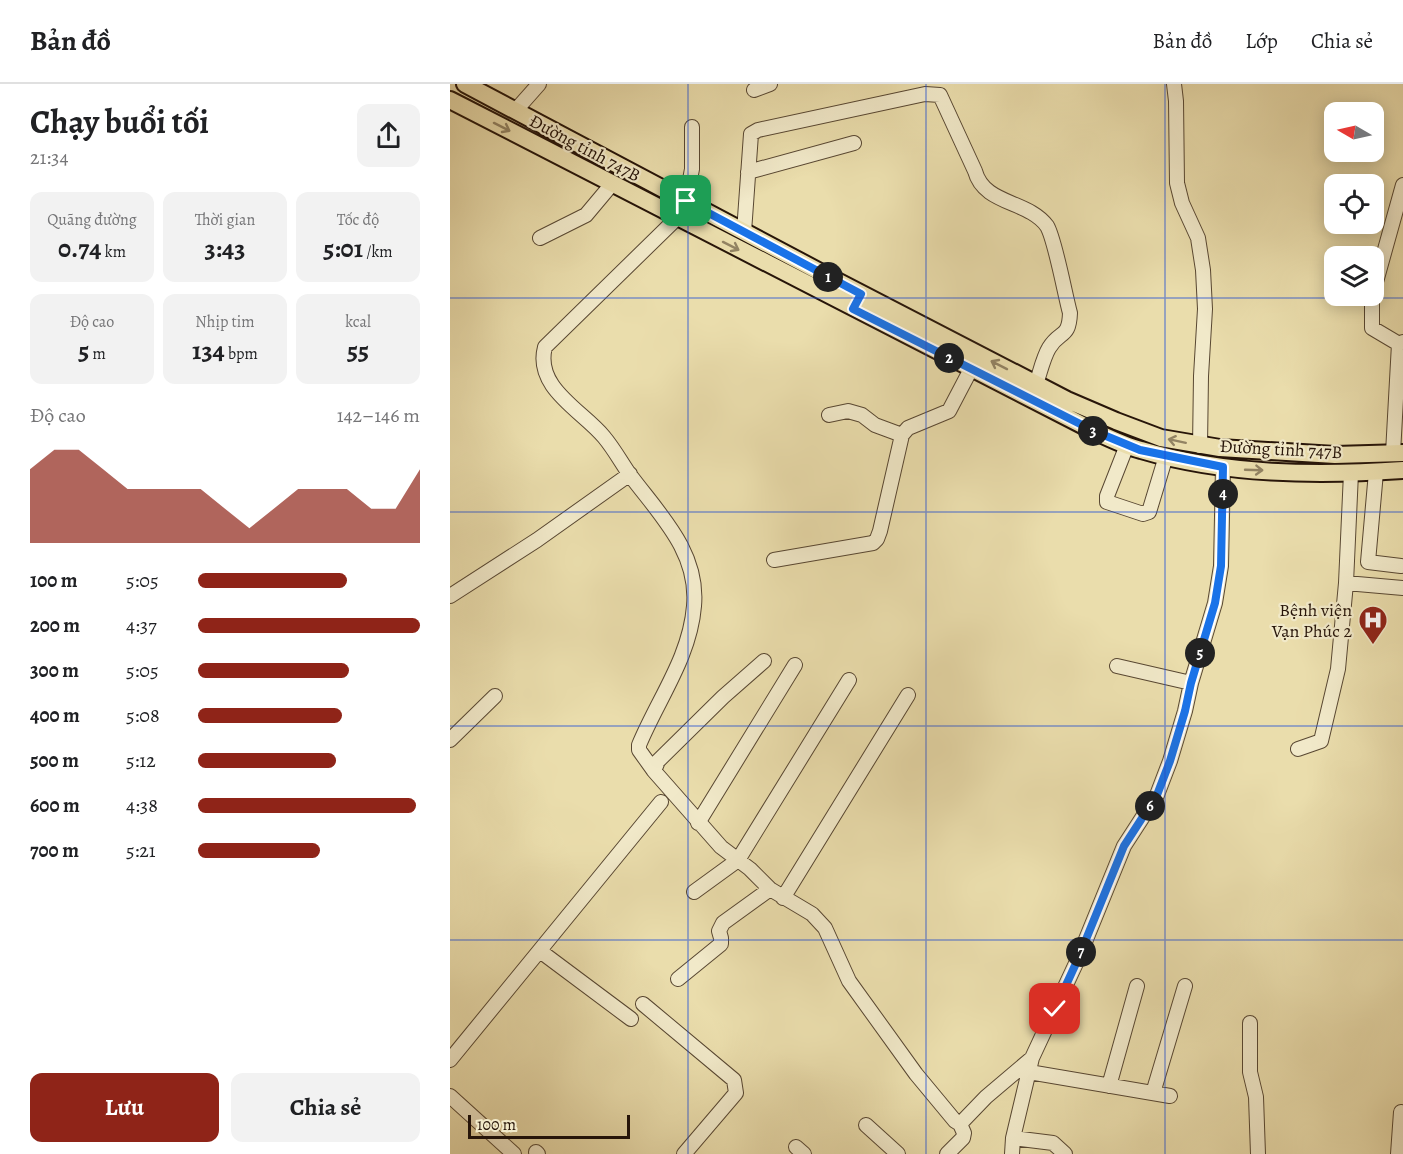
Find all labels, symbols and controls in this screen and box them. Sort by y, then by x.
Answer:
text: Bản đồ [30,22,111,60]
text: Bản đồ [1153,27,1212,55]
text: Lớp [1245,27,1278,55]
text: Chia sẻ [1311,27,1373,55]
text: Chạy buổi tối [30,99,209,144]
north arrow [1324,102,1384,162]
map controls [1324,102,1384,306]
button: share [357,104,420,167]
street label: Đường tỉnh 747B [525,109,645,187]
one-way arrow [493,121,511,133]
text: 21:34 [30,144,68,171]
button: locate [1324,174,1384,234]
pin [660,175,711,226]
icon: arrive [669,184,702,217]
text: Quãng đường [47,209,137,231]
text: Thời gian [195,209,255,231]
text: Tốc độ [337,209,379,231]
text: 0.74 [58,231,102,266]
text: 3:43 [205,231,245,266]
text: 5:01 [323,231,363,266]
one-way arrow [722,240,739,252]
text: km [102,241,126,263]
text: /km [363,241,393,263]
button: layers [1324,246,1384,306]
pin: 1 [813,262,843,292]
text: 1 [825,266,831,288]
text: Độ cao [70,311,114,333]
text: Nhịp tim [195,311,255,333]
text: kcal [345,311,371,333]
text: 5 [78,333,89,368]
text: 134 [192,333,225,368]
text: 55 [347,333,369,368]
text: m [89,343,106,365]
text: bpm [225,343,258,365]
pin: 2 [934,343,964,373]
text: 2 [945,347,953,369]
one-way arrow [990,358,1008,370]
text: Độ cao [30,402,86,429]
text: 142–146 m [337,402,420,429]
pin: 3 [1078,416,1108,446]
text: 3 [1090,420,1096,442]
street label: Đường tỉnh 747B [1219,434,1343,464]
one-way arrow [1168,435,1188,446]
one-way arrow [1243,464,1263,476]
pin: 4 [1208,479,1238,509]
text: 4 [1219,483,1227,505]
text: 100 m [30,567,78,594]
text: 5:05 [126,567,159,594]
place label: Bệnh viện Vạn Phúc 2 [1271,598,1352,643]
hospital icon: Bệnh viện Vạn Phúc 2 [1357,604,1389,646]
text: 200 m [30,612,80,639]
text: 4:37 [126,612,157,639]
pin: 5 [1185,638,1215,668]
text: 5 [1197,642,1203,664]
text: 300 m [30,657,79,684]
text: 5:05 [126,657,159,684]
text: 400 m [30,702,80,729]
text: 5:08 [126,702,160,729]
text: 500 m [30,747,79,774]
text: 5:12 [126,747,156,774]
pin: 6 [1135,791,1165,821]
text: 600 m [30,792,80,819]
text: 4:38 [126,792,158,819]
text: 6 [1146,795,1154,817]
text: 700 m [30,837,79,864]
text: 5:21 [126,837,156,864]
pin: 7 [1066,937,1096,967]
text: 7 [1078,941,1084,963]
pin [1029,983,1080,1034]
icon: check [1038,992,1071,1025]
button: Lưu [30,1073,219,1142]
button: Chia sẻ [231,1073,420,1142]
scale bar [468,1112,630,1140]
text: 100 m [477,1114,516,1136]

